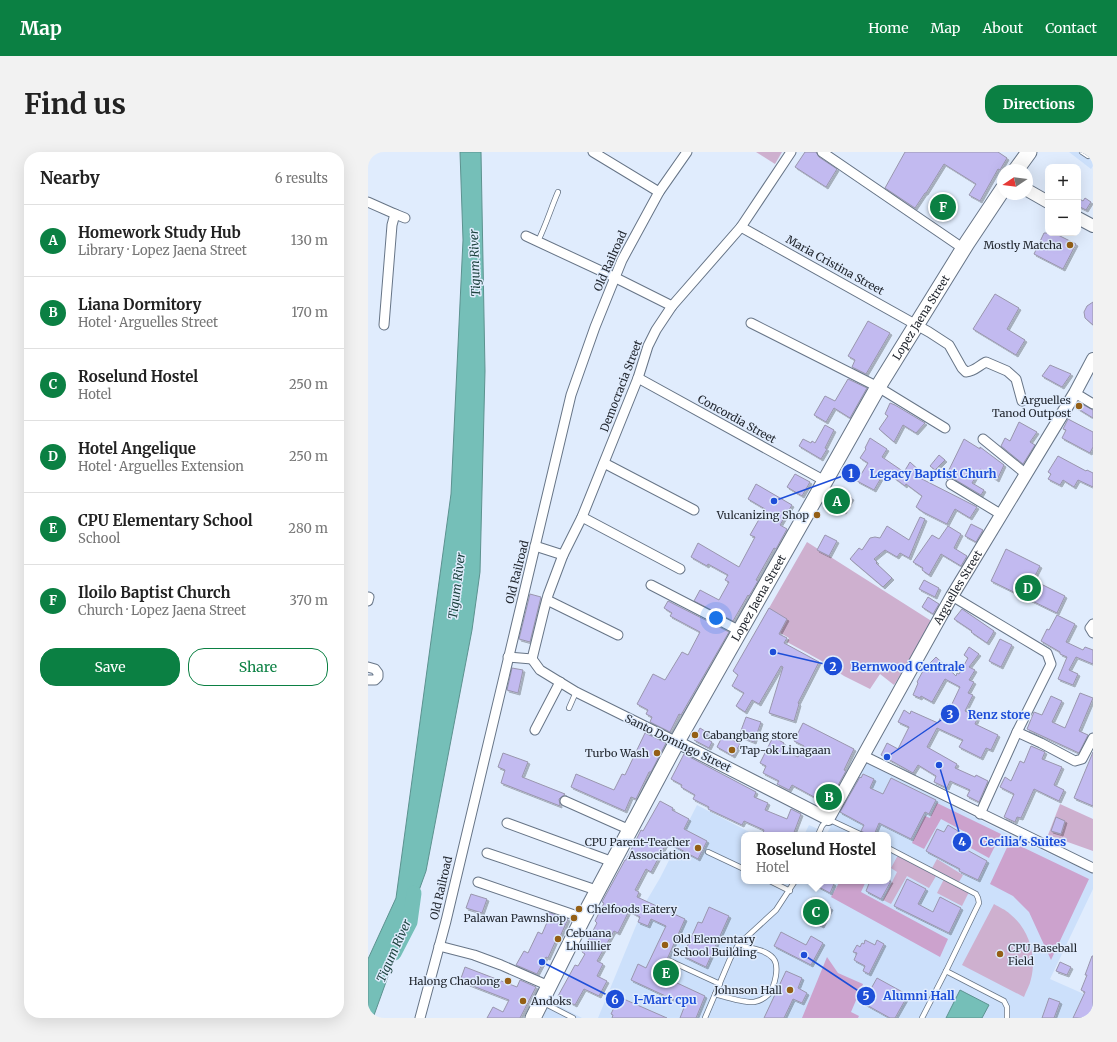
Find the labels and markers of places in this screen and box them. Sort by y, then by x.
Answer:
pin: F [930,192,956,222]
place label: Mostly Matcha [984,238,1062,252]
marker: Mostly Matcha [1065,240,1075,250]
place label: Arguelles Tanod Outpost [992,393,1072,420]
marker: Arguelles Tanod Outpost [1074,401,1084,411]
callout: Legacy Baptist Churh [841,461,1004,485]
pin: A [824,486,850,516]
place label: Vulcanizing Shop [716,508,809,522]
marker: Vulcanizing Shop [812,510,822,520]
pin: D [1015,573,1041,603]
callout: Bernwood Centrale [823,654,973,678]
callout: Renz store [940,702,1038,726]
place label: Cabangbang store [703,728,798,742]
marker: Cabangbang store [690,730,700,740]
place label: Tap-ok Linagaan [740,743,832,757]
marker: Tap-ok Linagaan [727,745,737,755]
place label: Turbo Wash [585,746,650,760]
marker: Turbo Wash [652,748,662,758]
pin: B [816,782,842,812]
callout: Cecilia's Suites [952,830,1074,854]
place label: CPU Parent-Teacher Association [585,835,691,862]
marker: CPU Parent-Teacher Association [693,843,703,853]
pin: C [803,897,829,927]
place label: Chelfoods Eatery [587,902,678,916]
marker: Chelfoods Eatery [574,904,584,914]
place label: Palawan Pawnshop [464,911,566,925]
marker: Palawan Pawnshop [569,913,579,923]
place label: Cebuana Lhuillier [566,926,611,953]
place label: Old Elementary School Building [673,932,757,959]
marker: Cebuana Lhuillier [553,934,563,944]
marker: Old Elementary School Building [660,940,670,950]
place label: CPU Baseball Field [1008,941,1078,968]
marker: CPU Baseball Field [995,949,1005,959]
pin: E [653,958,679,988]
place label: Halong Chaolong [409,974,500,988]
marker: Halong Chaolong [503,976,513,986]
place label: Johnson Hall [713,983,783,997]
callout: Alumni Hall [856,984,963,1008]
marker: Johnson Hall [785,985,795,995]
callout: I-Mart cpu [605,987,705,1011]
place label: Andoks [530,994,571,1008]
marker: Andoks [518,996,528,1006]

